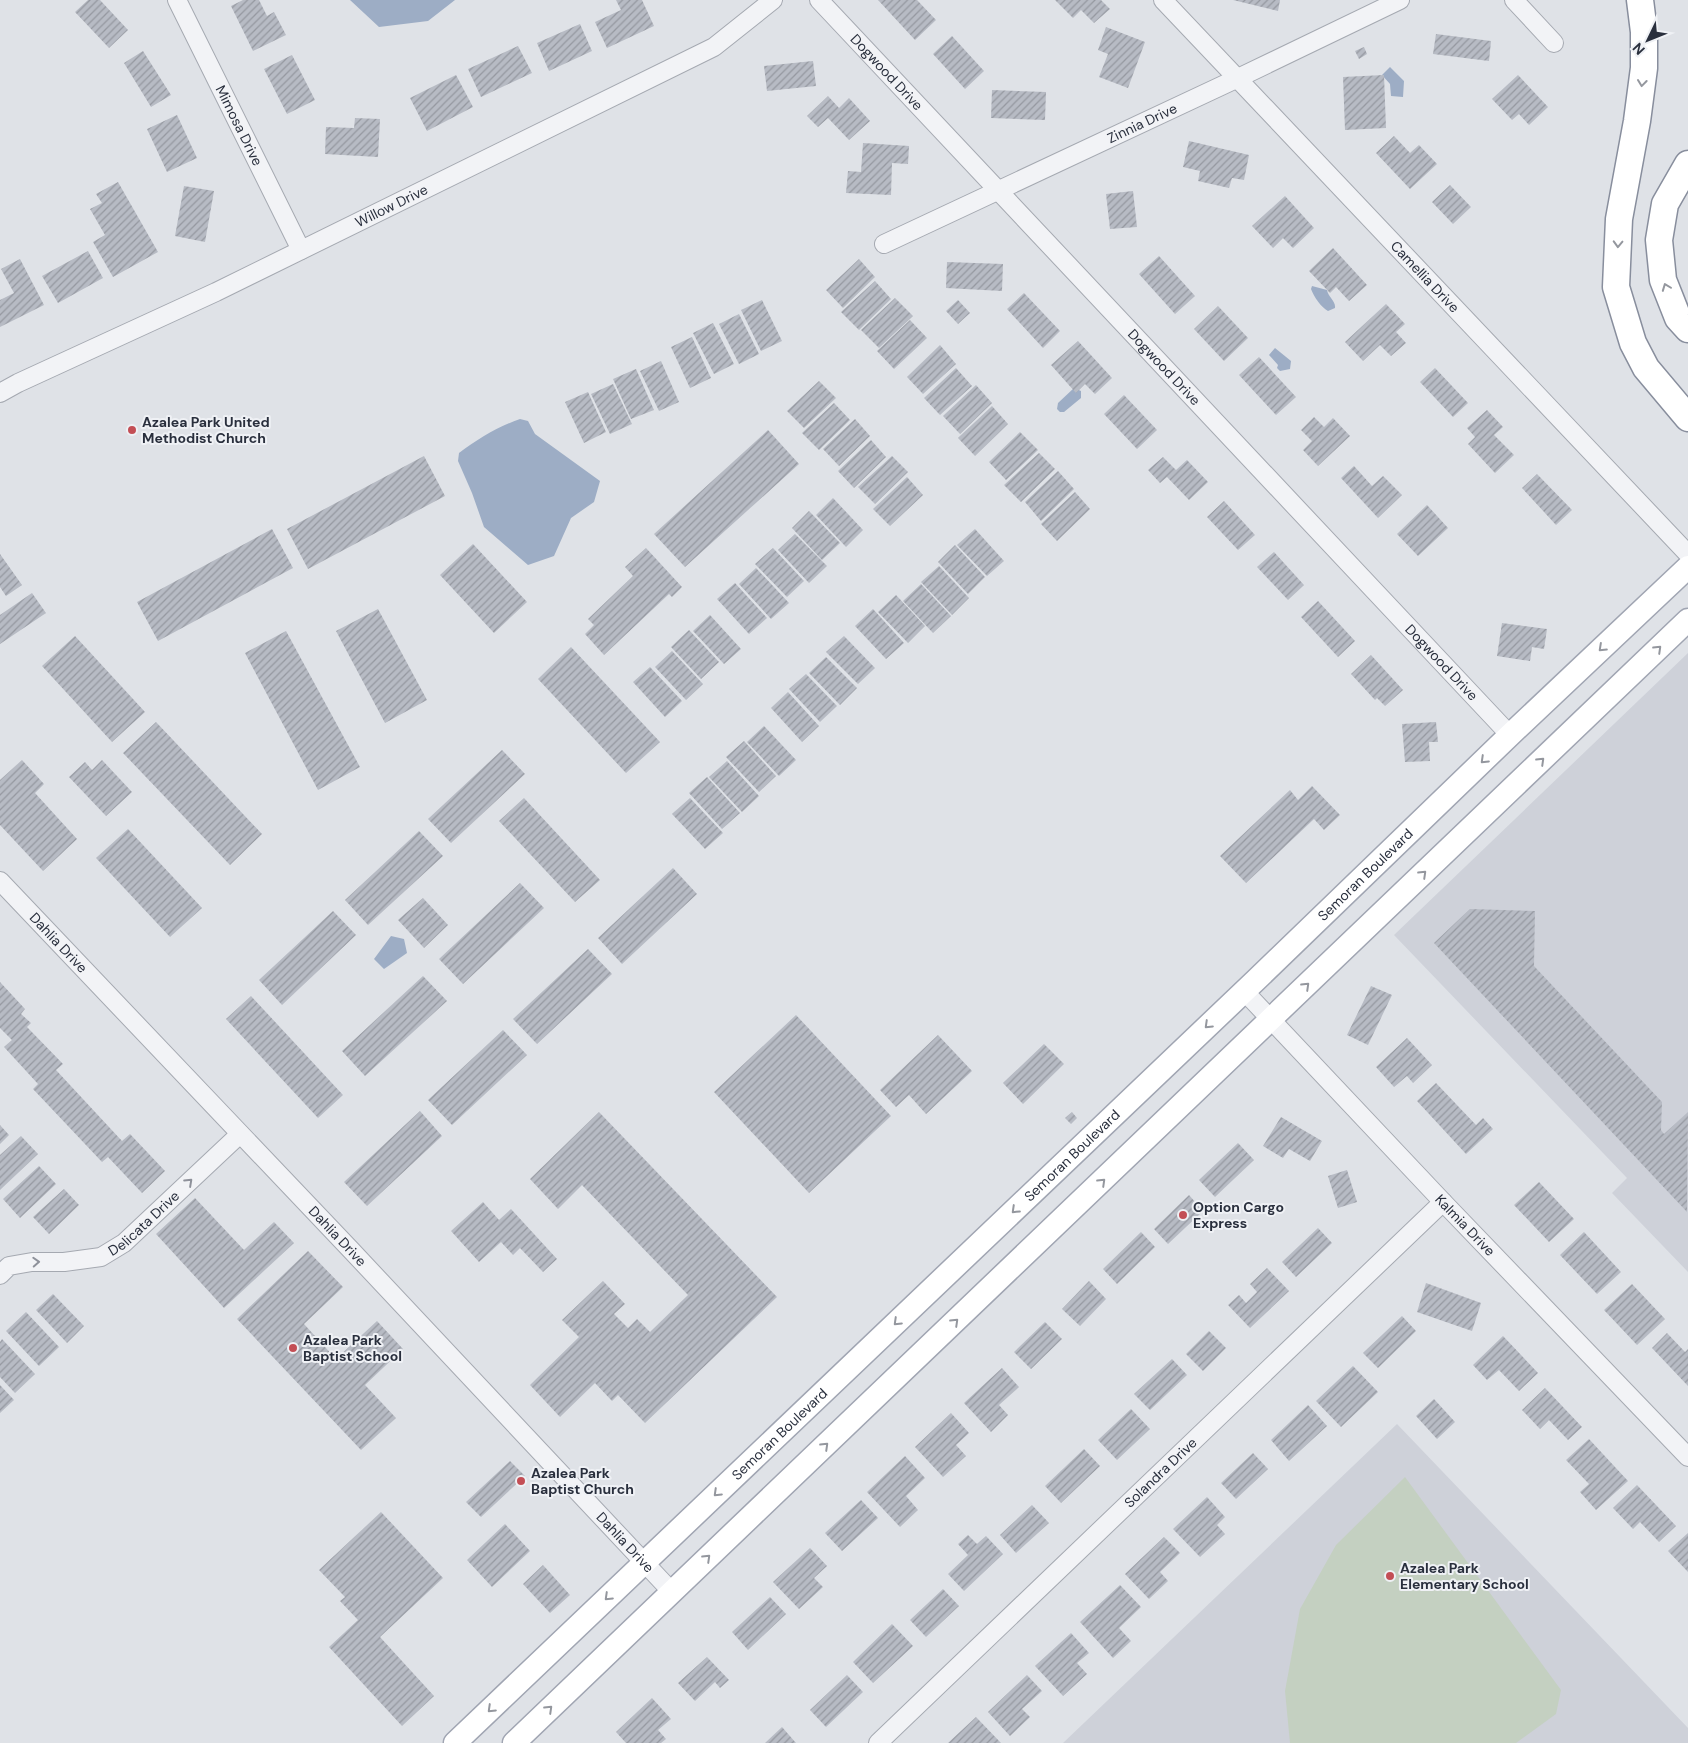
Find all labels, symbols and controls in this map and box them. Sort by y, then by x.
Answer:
north arrow [1623,15,1673,65]
street label: Dogwood Drive [847,30,927,114]
text: N [1628,39,1649,59]
one-way arrow [1637,80,1648,88]
street label: Mimosa Drive [212,82,267,169]
street label: Zinnia Drive [1104,99,1180,147]
street label: Willow Drive [352,180,431,231]
street label: Camellia Drive [1387,237,1463,316]
one-way arrow [1613,240,1623,248]
one-way arrow [1662,283,1672,292]
street label: Dogwood Drive [1124,325,1204,409]
place label: Azalea Park United Methodist Church [142,413,270,447]
marker: Azalea Park United Methodist Church [126,424,138,436]
street label: Dogwood Drive [1401,620,1482,704]
one-way arrow [1598,642,1607,651]
one-way arrow [1652,646,1661,655]
one-way arrow [1481,754,1490,763]
one-way arrow [1535,758,1544,767]
street label: Semoran Boulevard [1314,825,1417,925]
one-way arrow [1418,871,1427,880]
street label: Dahlia Drive [26,909,91,976]
one-way arrow [1301,983,1310,992]
one-way arrow [1205,1019,1214,1028]
street label: Semoran Boulevard [1020,1106,1124,1205]
one-way arrow [183,1179,192,1188]
one-way arrow [1096,1179,1105,1188]
street label: Delicata Drive [105,1187,183,1260]
street label: Kalmia Drive [1431,1190,1499,1260]
place label: Option Cargo Express [1193,1198,1284,1232]
street label: Dahlia Drive [305,1202,371,1270]
one-way arrow [1011,1204,1020,1213]
marker: Option Cargo Express [1177,1209,1189,1221]
one-way arrow [33,1257,41,1268]
one-way arrow [894,1316,903,1325]
one-way arrow [949,1319,958,1328]
place label: Azalea Park Baptist School [303,1331,402,1365]
marker: Azalea Park Baptist School [287,1342,299,1354]
street label: Semoran Boulevard [728,1384,831,1484]
street label: Solandra Drive [1120,1434,1201,1512]
one-way arrow [819,1443,828,1452]
place label: Azalea Park Baptist Church [531,1464,634,1498]
marker: Azalea Park Baptist Church [515,1475,527,1487]
one-way arrow [713,1487,722,1496]
street label: Dahlia Drive [593,1508,658,1576]
one-way arrow [702,1555,711,1564]
place label: Azalea Park Elementary School [1400,1559,1529,1593]
marker: Azalea Park Elementary School [1384,1570,1396,1582]
one-way arrow [605,1591,614,1600]
one-way arrow [488,1703,497,1712]
one-way arrow [544,1706,553,1715]

